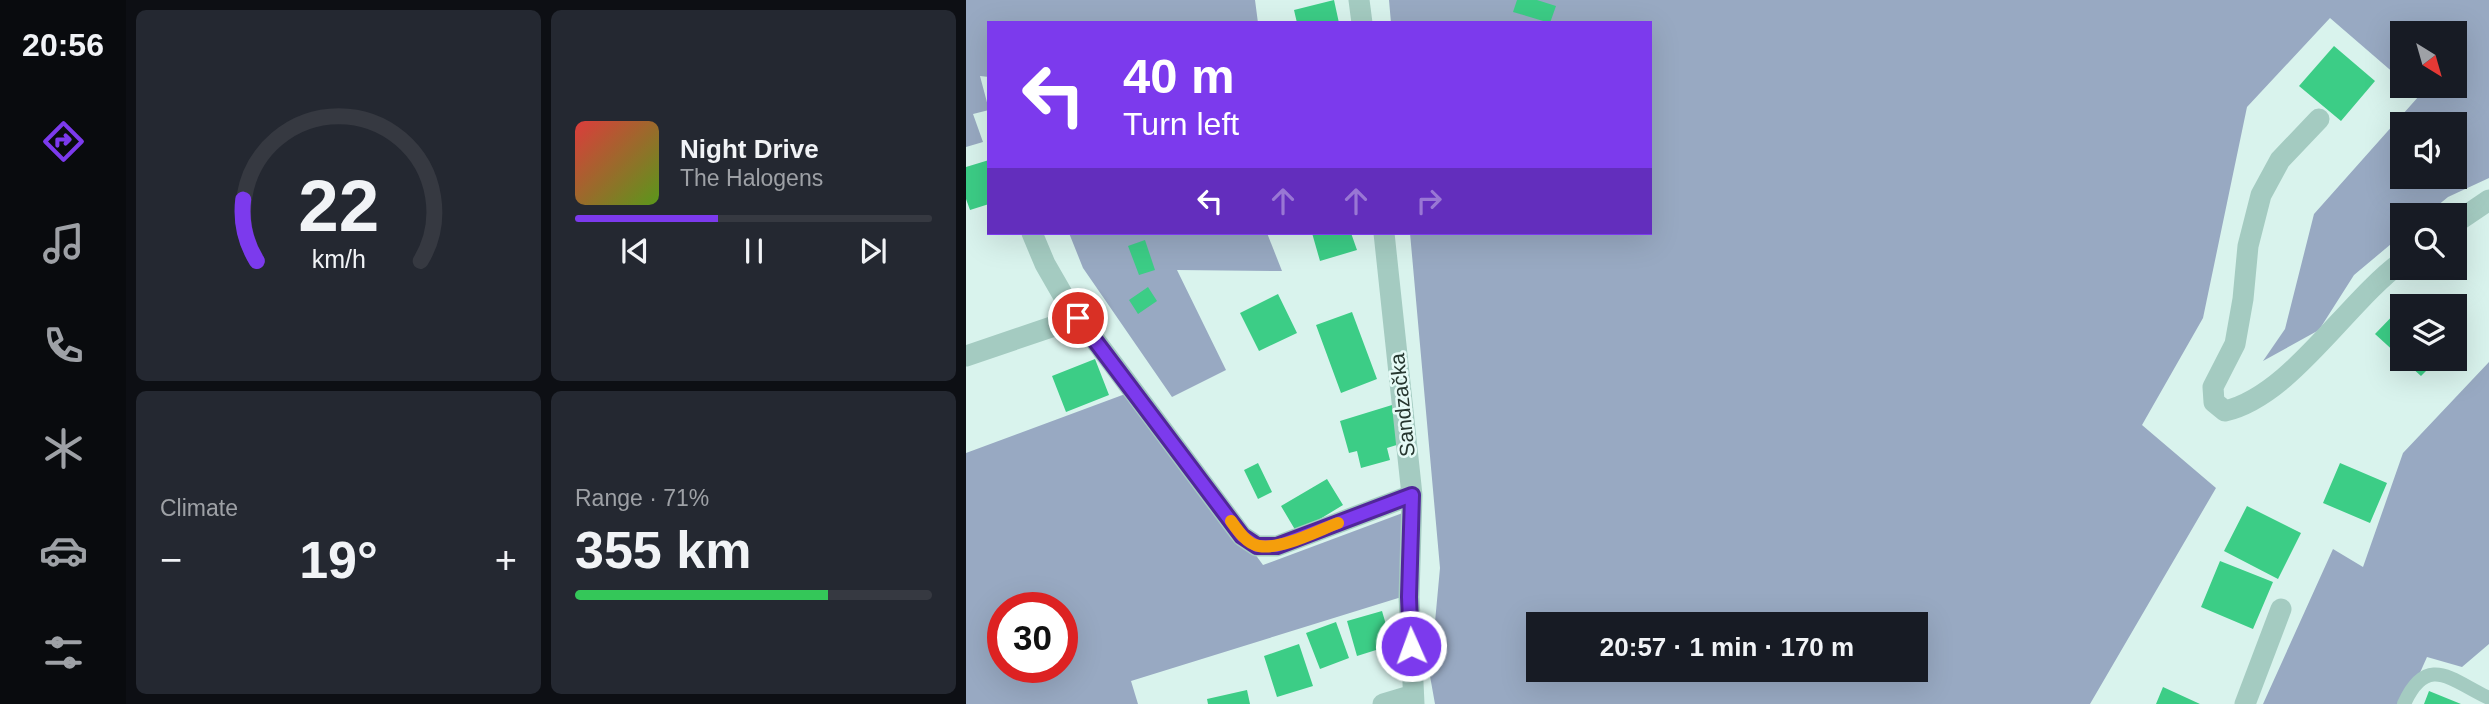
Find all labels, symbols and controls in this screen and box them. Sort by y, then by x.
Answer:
north arrow [2390,21,2468,98]
map controls [2390,21,2467,371]
text: 20:56 [22,27,104,63]
icon: left [1008,49,1099,140]
text: 40 m [1123,49,1235,103]
text: Turn left [1123,106,1239,142]
button: sound [2390,112,2467,189]
icon: directions [39,117,88,166]
text: Night Drive [680,134,819,164]
text: The Halogens [680,165,823,191]
text: 22 [298,166,379,247]
icon: left [1191,182,1229,220]
icon: ahead [1264,182,1302,220]
icon: ahead [1337,182,1375,220]
icon: right [1410,182,1448,220]
button: search [2390,203,2467,280]
icon: music [39,219,88,268]
icon: previous [616,232,654,270]
icon: pause [735,232,773,270]
icon: next [854,232,892,270]
text: km/h [311,245,366,273]
pin [1048,288,1108,348]
button: layers [2390,294,2467,371]
icon: arrive [1059,299,1097,337]
icon: phone [39,321,88,370]
street label: Sandzačka [1385,352,1419,458]
icon: climate [39,424,88,473]
text: Range · 71% [575,485,709,511]
text: Climate [160,495,238,521]
text: 355 km [575,521,751,579]
icon: car [39,526,88,575]
text: 19° [299,531,378,589]
text: − [160,539,182,581]
text: + [495,539,517,581]
speed limit sign: 30 [987,592,1078,683]
position arrow [1374,609,1448,683]
icon: filters [39,628,88,677]
text: 20:57 · 1 min · 170 m [1600,632,1854,662]

